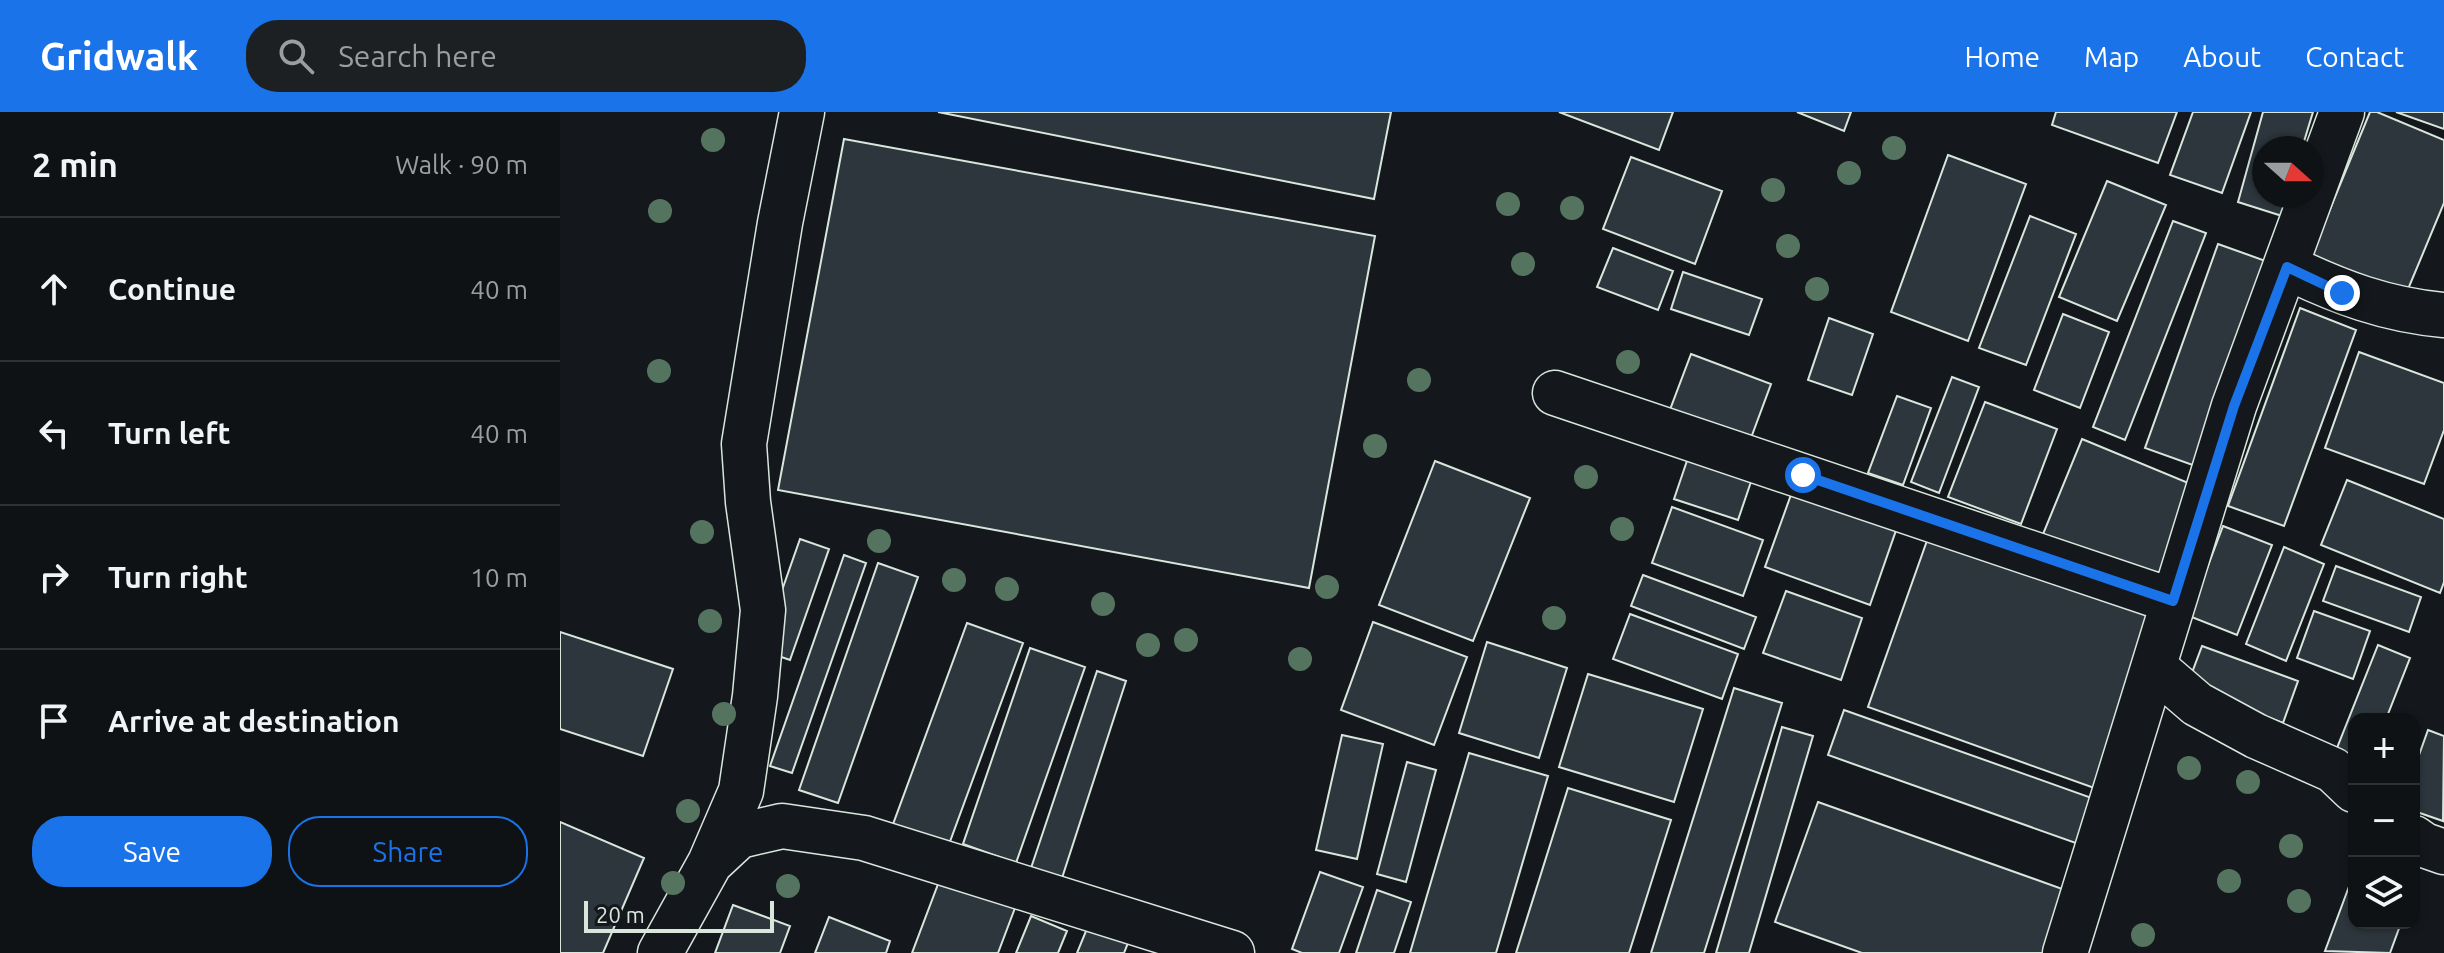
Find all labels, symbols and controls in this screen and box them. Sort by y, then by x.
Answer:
search box [246,20,806,92]
icon: search [274,34,318,78]
text: Gridwalk [40,35,198,77]
text: Search here [338,39,497,73]
text: Home [1965,41,2040,72]
text: Map [2084,41,2139,72]
text: About [2183,41,2261,72]
text: Contact [2305,41,2404,72]
north arrow [2252,136,2324,208]
text: 2 min [32,145,118,183]
text: Walk · 90 m [395,150,528,179]
icon: ahead [32,267,76,311]
text: Continue [108,272,236,306]
text: 40 m [470,275,528,304]
route end [2324,275,2360,311]
icon: left [32,411,76,455]
text: Turn left [108,416,230,450]
text: 40 m [470,419,528,448]
route start [1785,457,1821,493]
icon: right [32,555,76,599]
text: Turn right [108,560,248,594]
text: 10 m [470,563,528,592]
icon: arrive [32,699,76,743]
text: Arrive at destination [108,704,400,738]
map controls [2348,713,2420,929]
button: + [2348,713,2420,785]
button: − [2348,785,2420,857]
button: Save [32,816,272,887]
button: Share [288,816,528,887]
button: layers [2348,857,2420,929]
scale bar [584,897,774,933]
text: 20 m [596,902,645,927]

